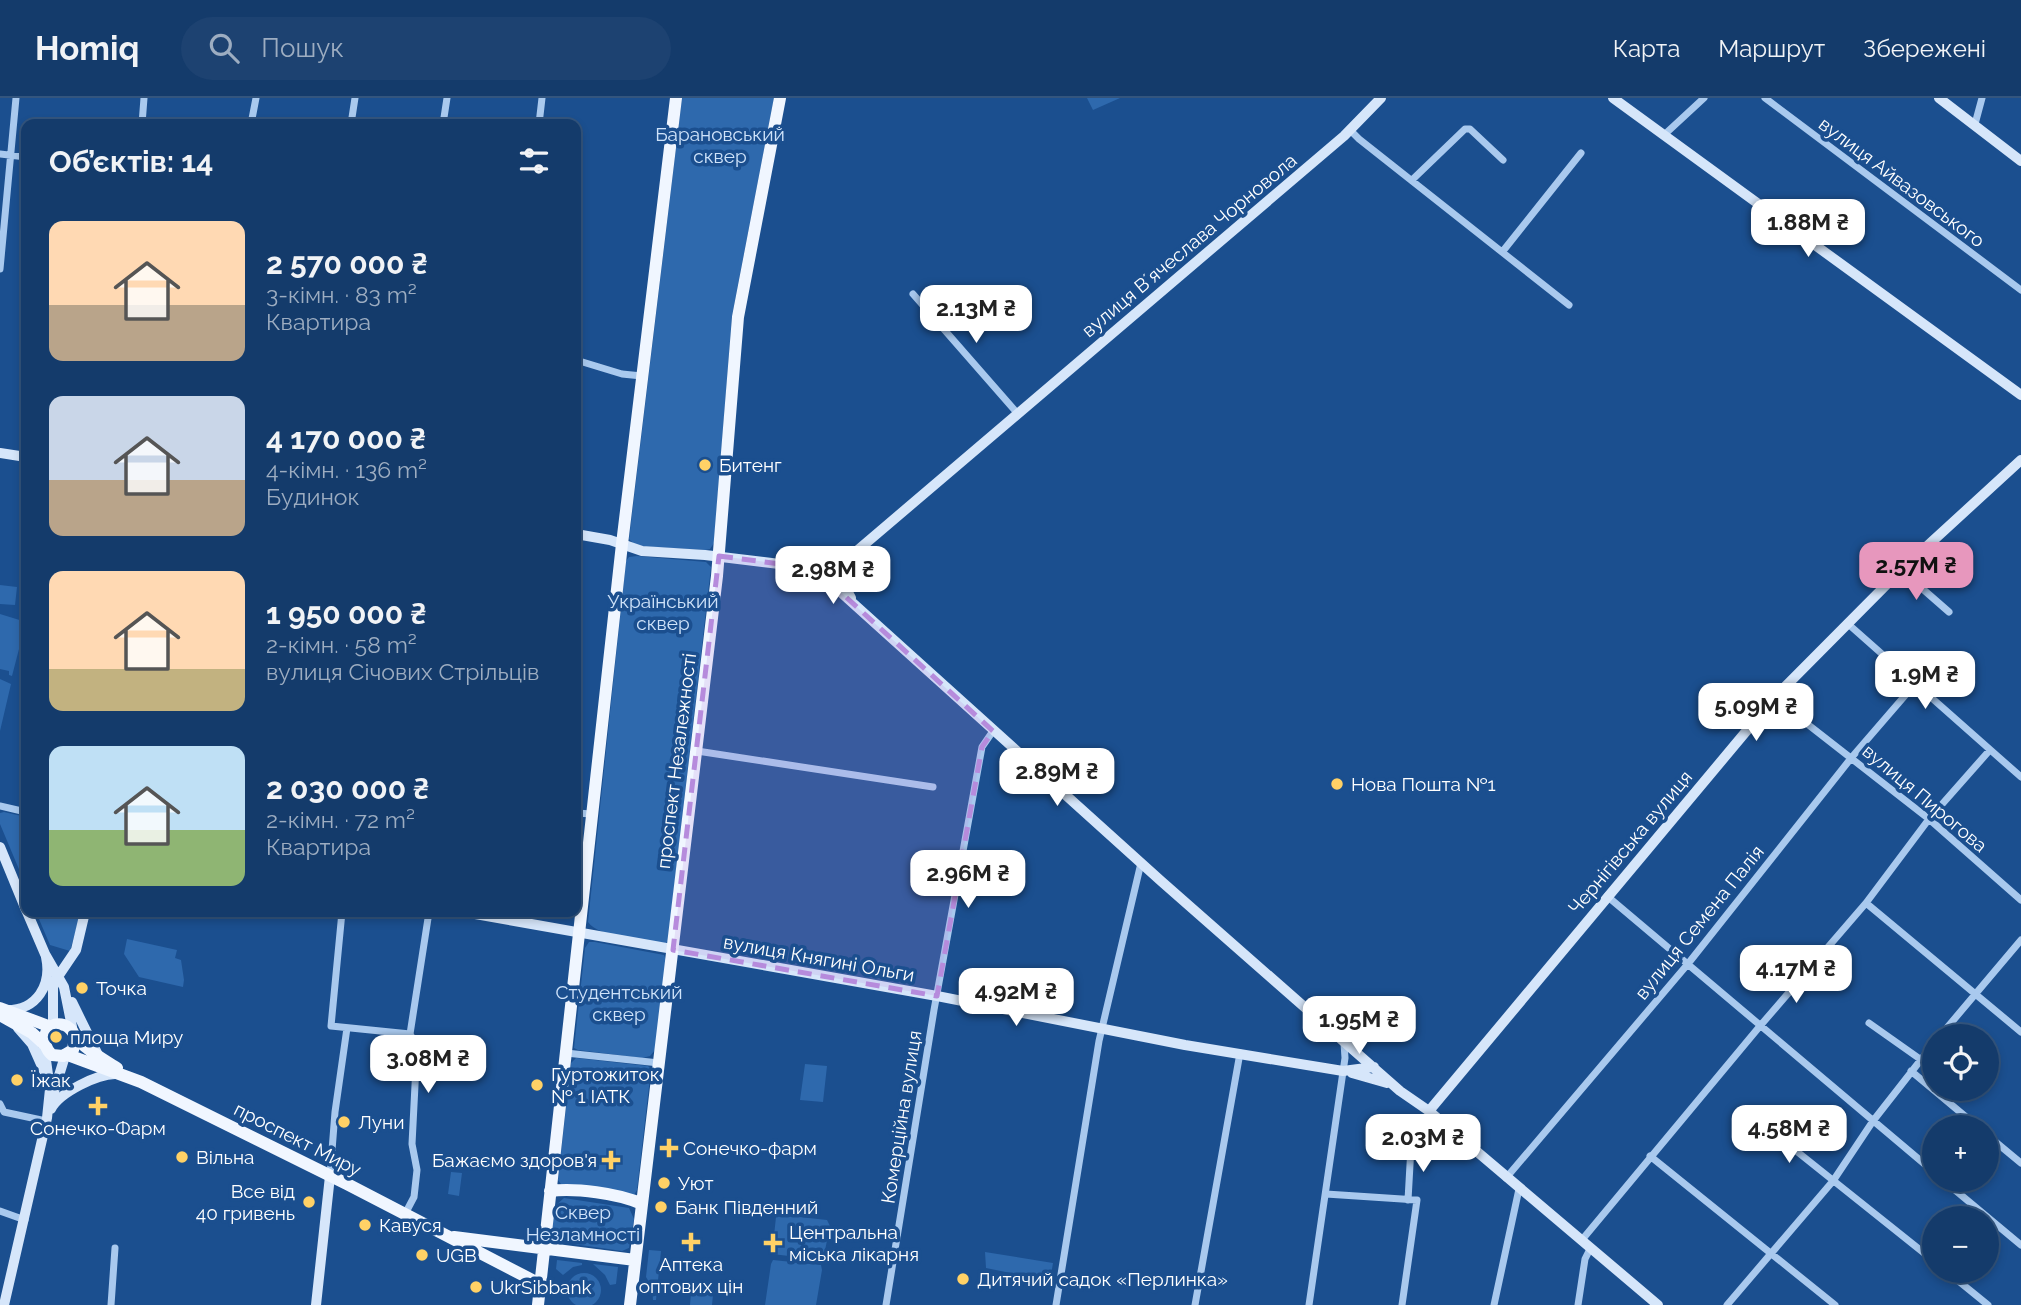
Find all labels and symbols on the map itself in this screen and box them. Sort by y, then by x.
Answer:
street label: вулиця Айвазовського [1815,112,1989,252]
park label: Барановський сквер [655,123,785,167]
street label: вулиця Вʼячеслава Чорновола [1077,149,1301,341]
pin: 1.88M ₴ [1743,200,1873,259]
pin: 2.13M ₴ [911,286,1041,345]
place label: Битенг [719,454,782,476]
marker: Битенг [697,457,713,473]
pin: 2.57M ₴ [1851,542,1981,602]
pin: 2.98M ₴ [768,546,898,606]
park label: Український сквер [607,590,719,634]
street label: проспект Незалежності [652,652,700,870]
pin: 1.9M ₴ [1868,652,1982,711]
pin: 5.09M ₴ [1691,684,1821,743]
street label: вулиця Пирогова [1858,740,1992,856]
pin: 2.89M ₴ [992,748,1122,808]
street label: Чернігівська вулиця [1564,766,1696,918]
place label: Нова Пошта №1 [1351,773,1496,795]
marker: Нова Пошта №1 [1329,776,1345,792]
street label: вулиця Семена Палія [1630,841,1768,1003]
pin: 2.96M ₴ [903,850,1033,910]
street label: вулиця Княгині Ольги [722,930,916,986]
pin: 4.17M ₴ [1731,946,1861,1005]
pin: 4.92M ₴ [951,968,1081,1028]
place label: Точка [96,977,147,999]
marker: Точка [74,980,90,996]
park label: Студентський сквер [556,981,682,1025]
pin: 1.95M ₴ [1294,996,1424,1056]
place label: площа Миру [70,1026,183,1048]
marker: площа Миру [48,1029,64,1045]
street label: Комерційна вулиця [876,1029,926,1205]
pin: 3.08M ₴ [363,1035,493,1095]
place label: Гуртожиток № 1 ІАТК [551,1063,660,1107]
place label: Їжак [31,1069,71,1091]
marker: Їжак [9,1072,25,1088]
marker: Гуртожиток № 1 ІАТК [529,1077,545,1093]
marker: Сонечко-Фарм [90,1098,106,1114]
street label: проспект Миру [231,1098,365,1180]
pin: 4.58M ₴ [1724,1105,1854,1165]
place label: Луни [358,1111,404,1133]
marker: Луни [336,1114,352,1130]
pin: 2.03M ₴ [1358,1114,1488,1174]
place label: Сонечко-Фарм [30,1117,166,1139]
place label: Сонечко-фарм [683,1137,817,1159]
marker: Сонечко-фарм [661,1140,677,1156]
place label: Вільна [196,1146,254,1168]
marker: Вільна [174,1149,190,1165]
place label: Бажаємо здоров'я [432,1149,597,1171]
marker: Бажаємо здоров'я [603,1152,619,1168]
place label: Уют [678,1172,714,1194]
marker: Уют [656,1175,672,1191]
place label: Все від 40 гривень [196,1180,295,1224]
marker: Все від 40 гривень [301,1194,317,1210]
place label: Банк Південний [675,1196,818,1218]
marker: Банк Південний [653,1199,669,1215]
park label: Сквер Незламності [526,1201,640,1245]
place label: Кавуся [379,1214,442,1236]
marker: Кавуся [357,1217,373,1233]
place label: Центральна міська лікарня [789,1221,919,1265]
marker: Центральна міська лікарня [763,1233,783,1253]
marker: Аптека оптових цін [683,1234,699,1250]
place label: UGB [436,1244,477,1266]
marker: UGB [414,1247,430,1263]
place label: Аптека оптових цін [639,1253,743,1297]
place label: Дитячий садок «Перлинка» [977,1268,1228,1290]
marker: Дитячий садок «Перлинка» [955,1271,971,1287]
place label: UkrSibbank [490,1276,592,1298]
marker: UkrSibbank [468,1279,484,1295]

